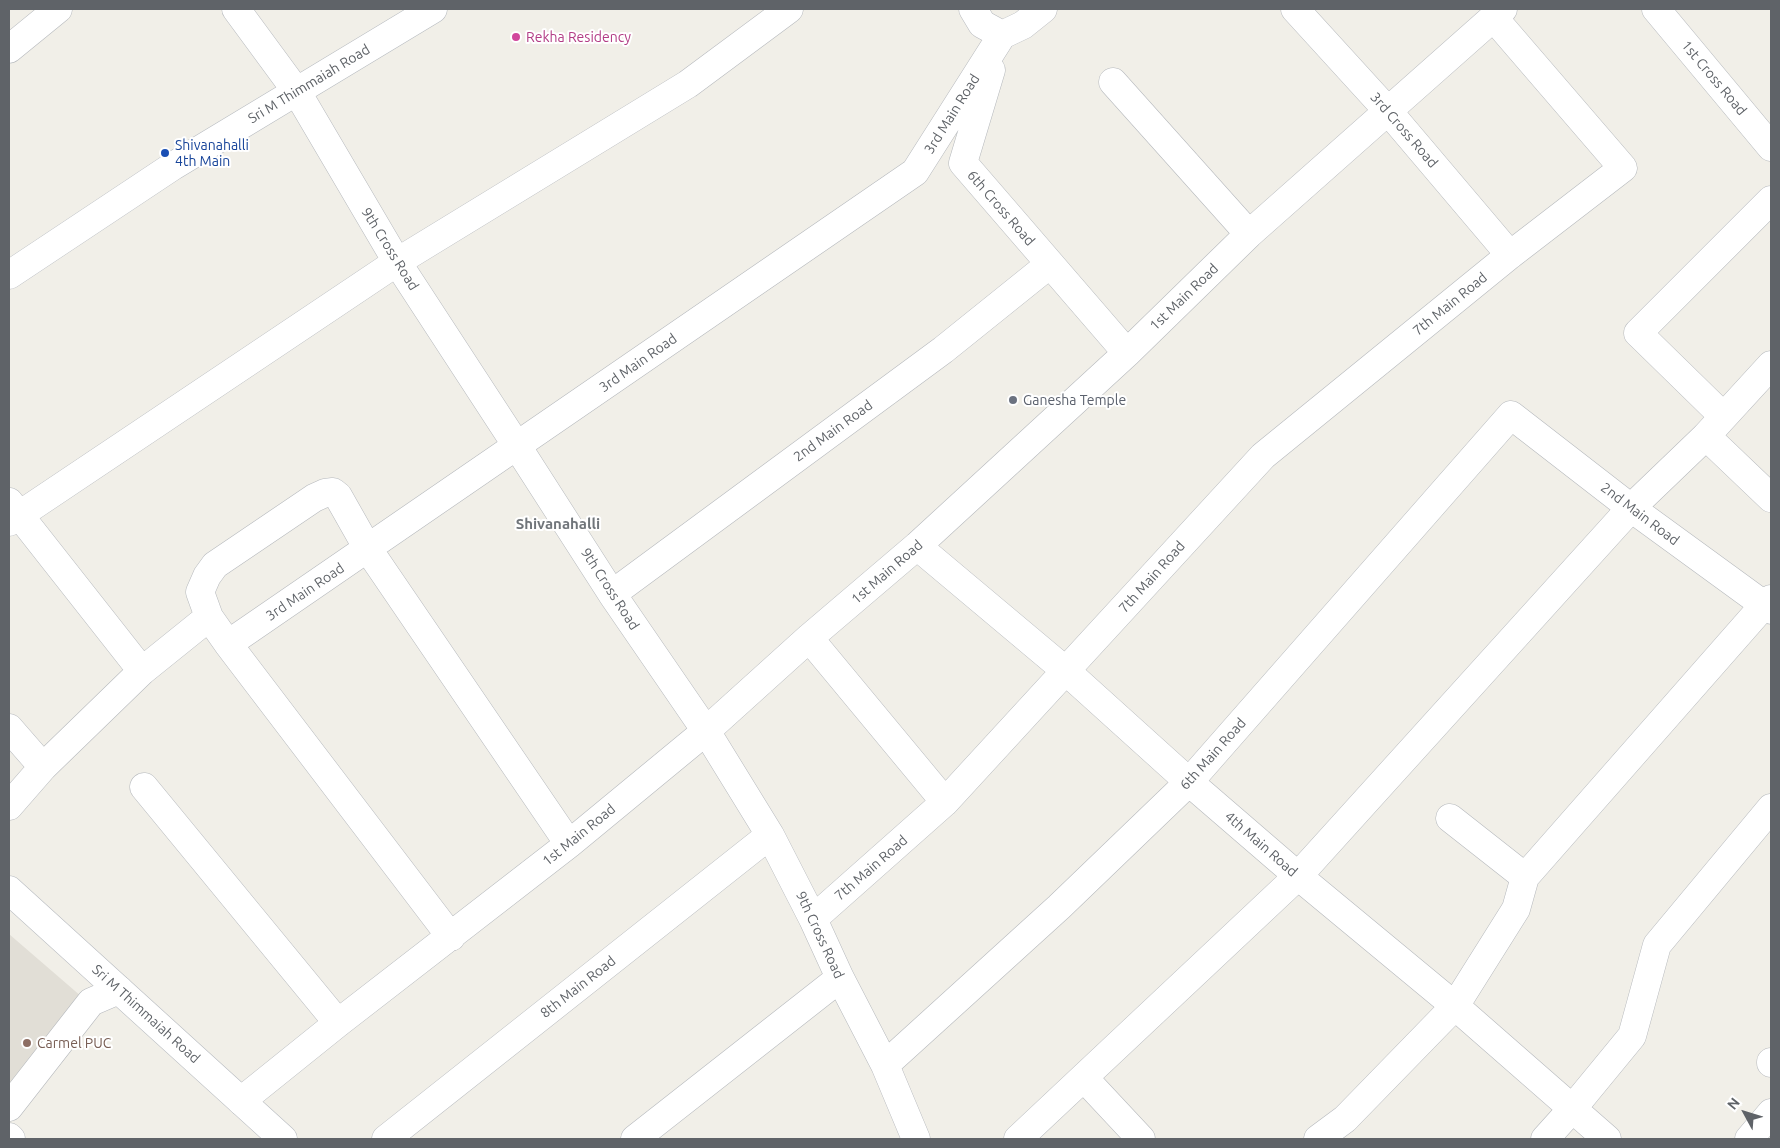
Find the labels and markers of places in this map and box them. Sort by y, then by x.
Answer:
place label: Rekha Residency [526,29,631,45]
marker: Rekha Residency [510,31,522,43]
place label: Shivanahalli 4th Main [175,137,249,170]
marker: Shivanahalli 4th Main [159,147,171,159]
place label: Ganesha Temple [1023,392,1126,408]
marker: Ganesha Temple [1007,394,1019,406]
place label: Carmel PUC [37,1035,111,1051]
marker: Carmel PUC [21,1037,33,1049]

